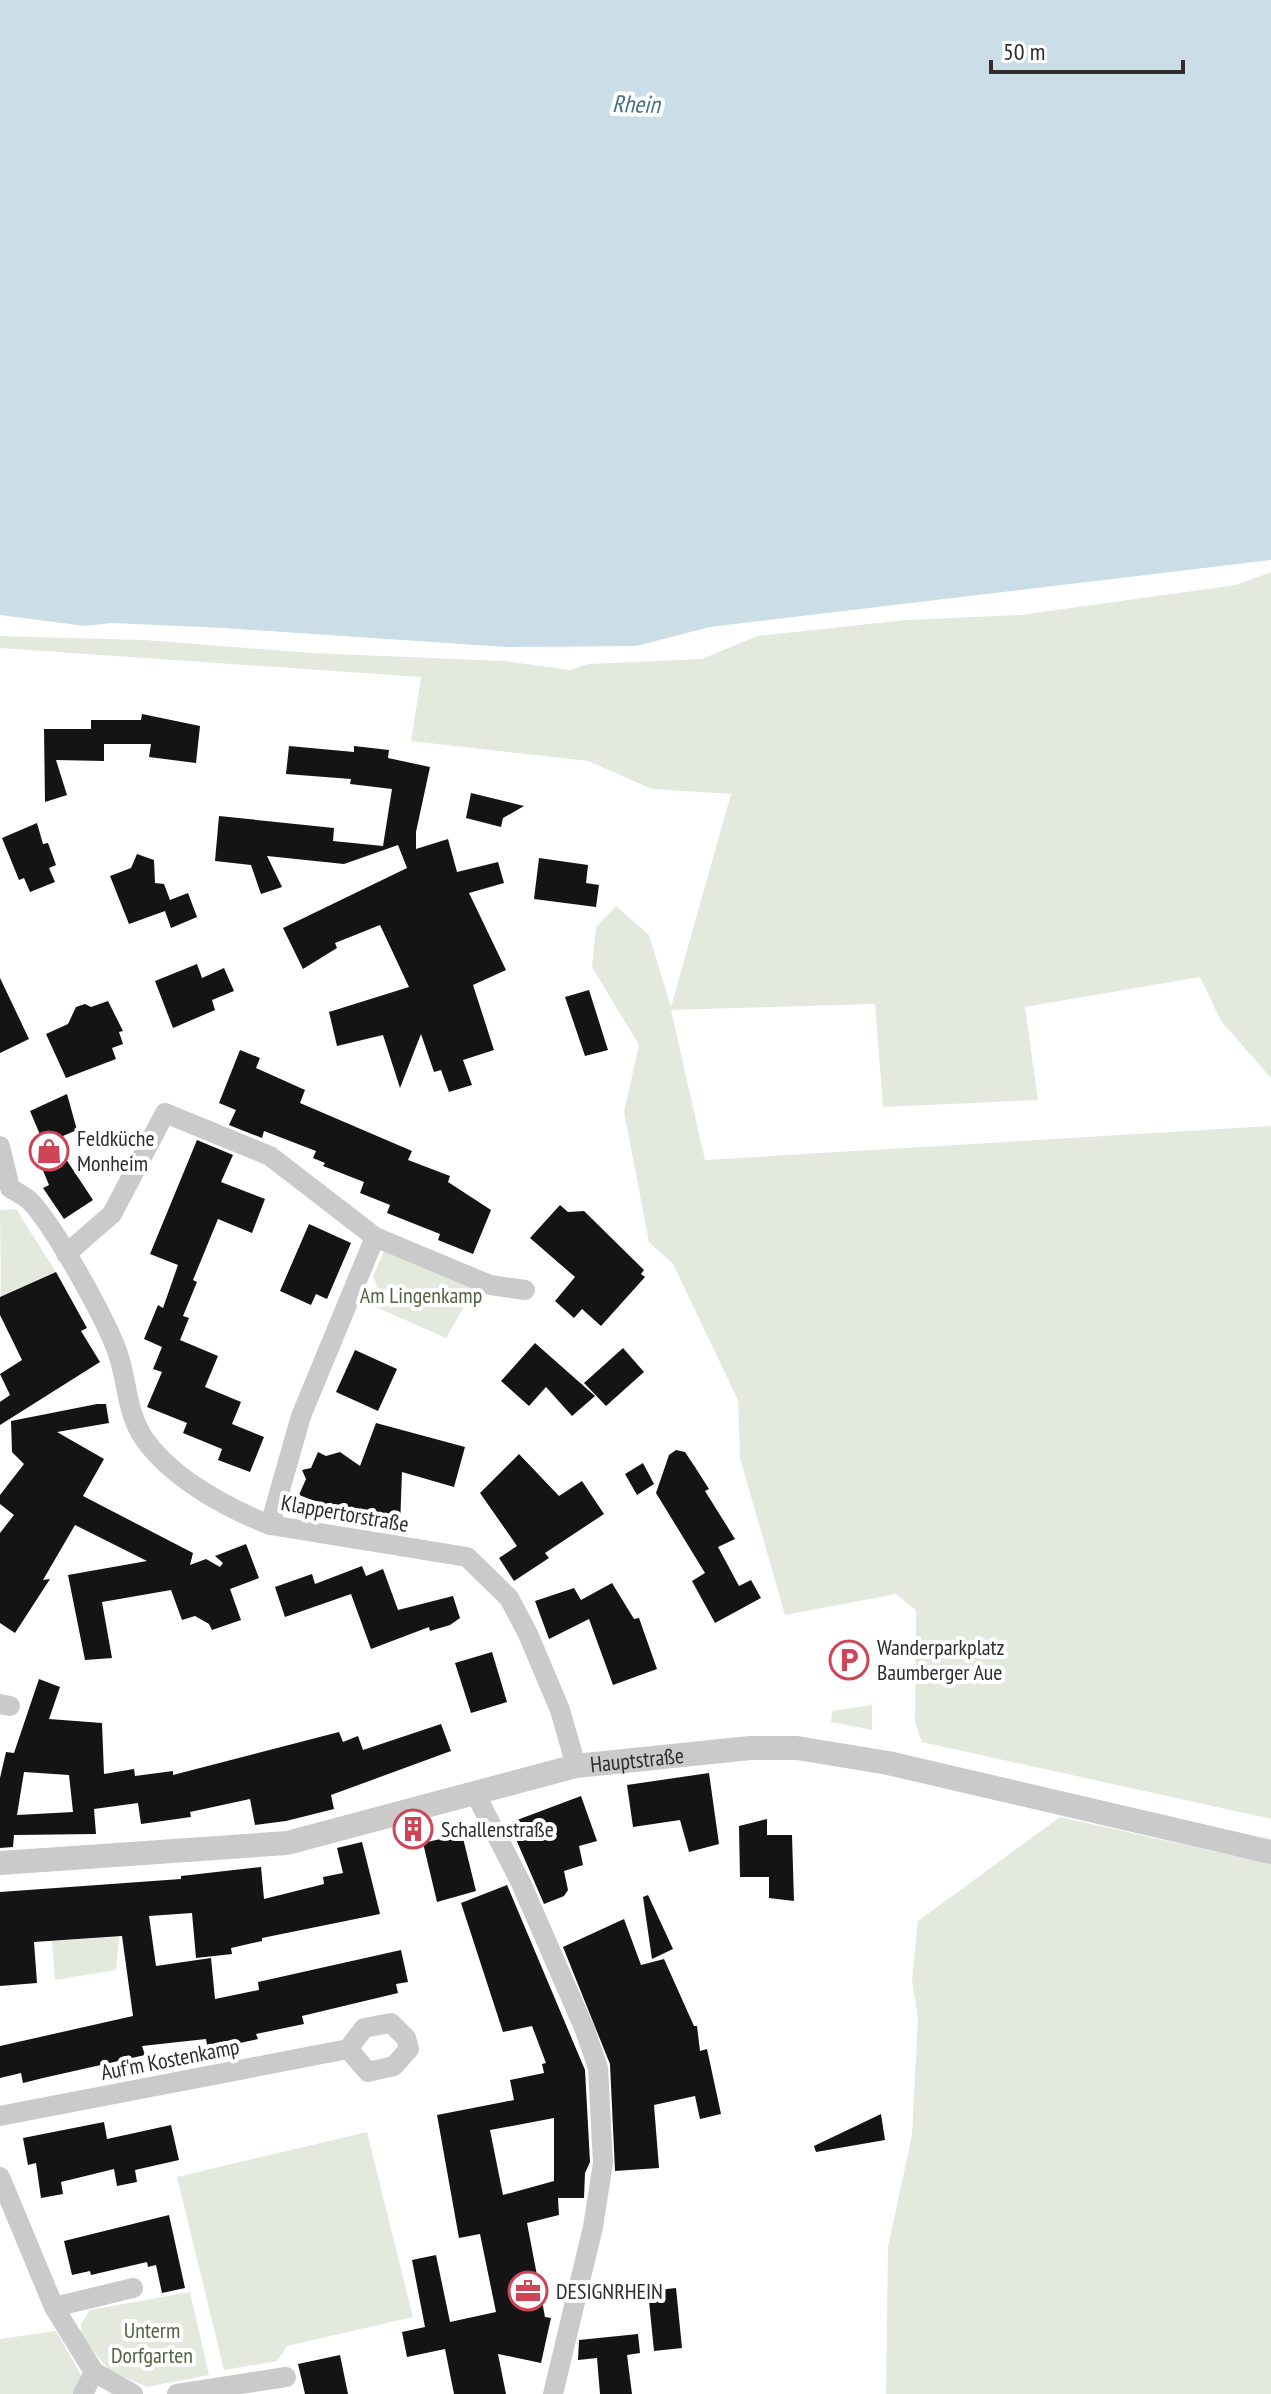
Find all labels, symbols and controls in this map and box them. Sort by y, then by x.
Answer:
scale bar [991,24,1183,74]
text: 50 m [1003,36,1045,67]
water label: Rhein [612,88,662,120]
place label: Feldküche Monheim [77,1124,155,1177]
shop icon: Feldküche Monheim [28,1130,70,1172]
park label: Am Lingenkamp [360,1281,482,1309]
street label: Klappertorstraße [279,1488,411,1538]
place label: Wanderparkplatz Baumberger Aue [877,1633,1005,1686]
parking icon: Wanderparkplatz Baumberger Aue [828,1639,870,1681]
street label: Hauptstraße [589,1741,685,1778]
building icon: Schallenstraße [392,1808,434,1850]
place label: Schallenstraße [441,1815,554,1843]
street label: Auf'm Kostenkamp [98,2032,242,2086]
office icon: DESIGNRHEIN [507,2270,549,2312]
place label: DESIGNRHEIN [556,2277,663,2305]
park label: Unterm Dorfgarten [111,2316,193,2369]

